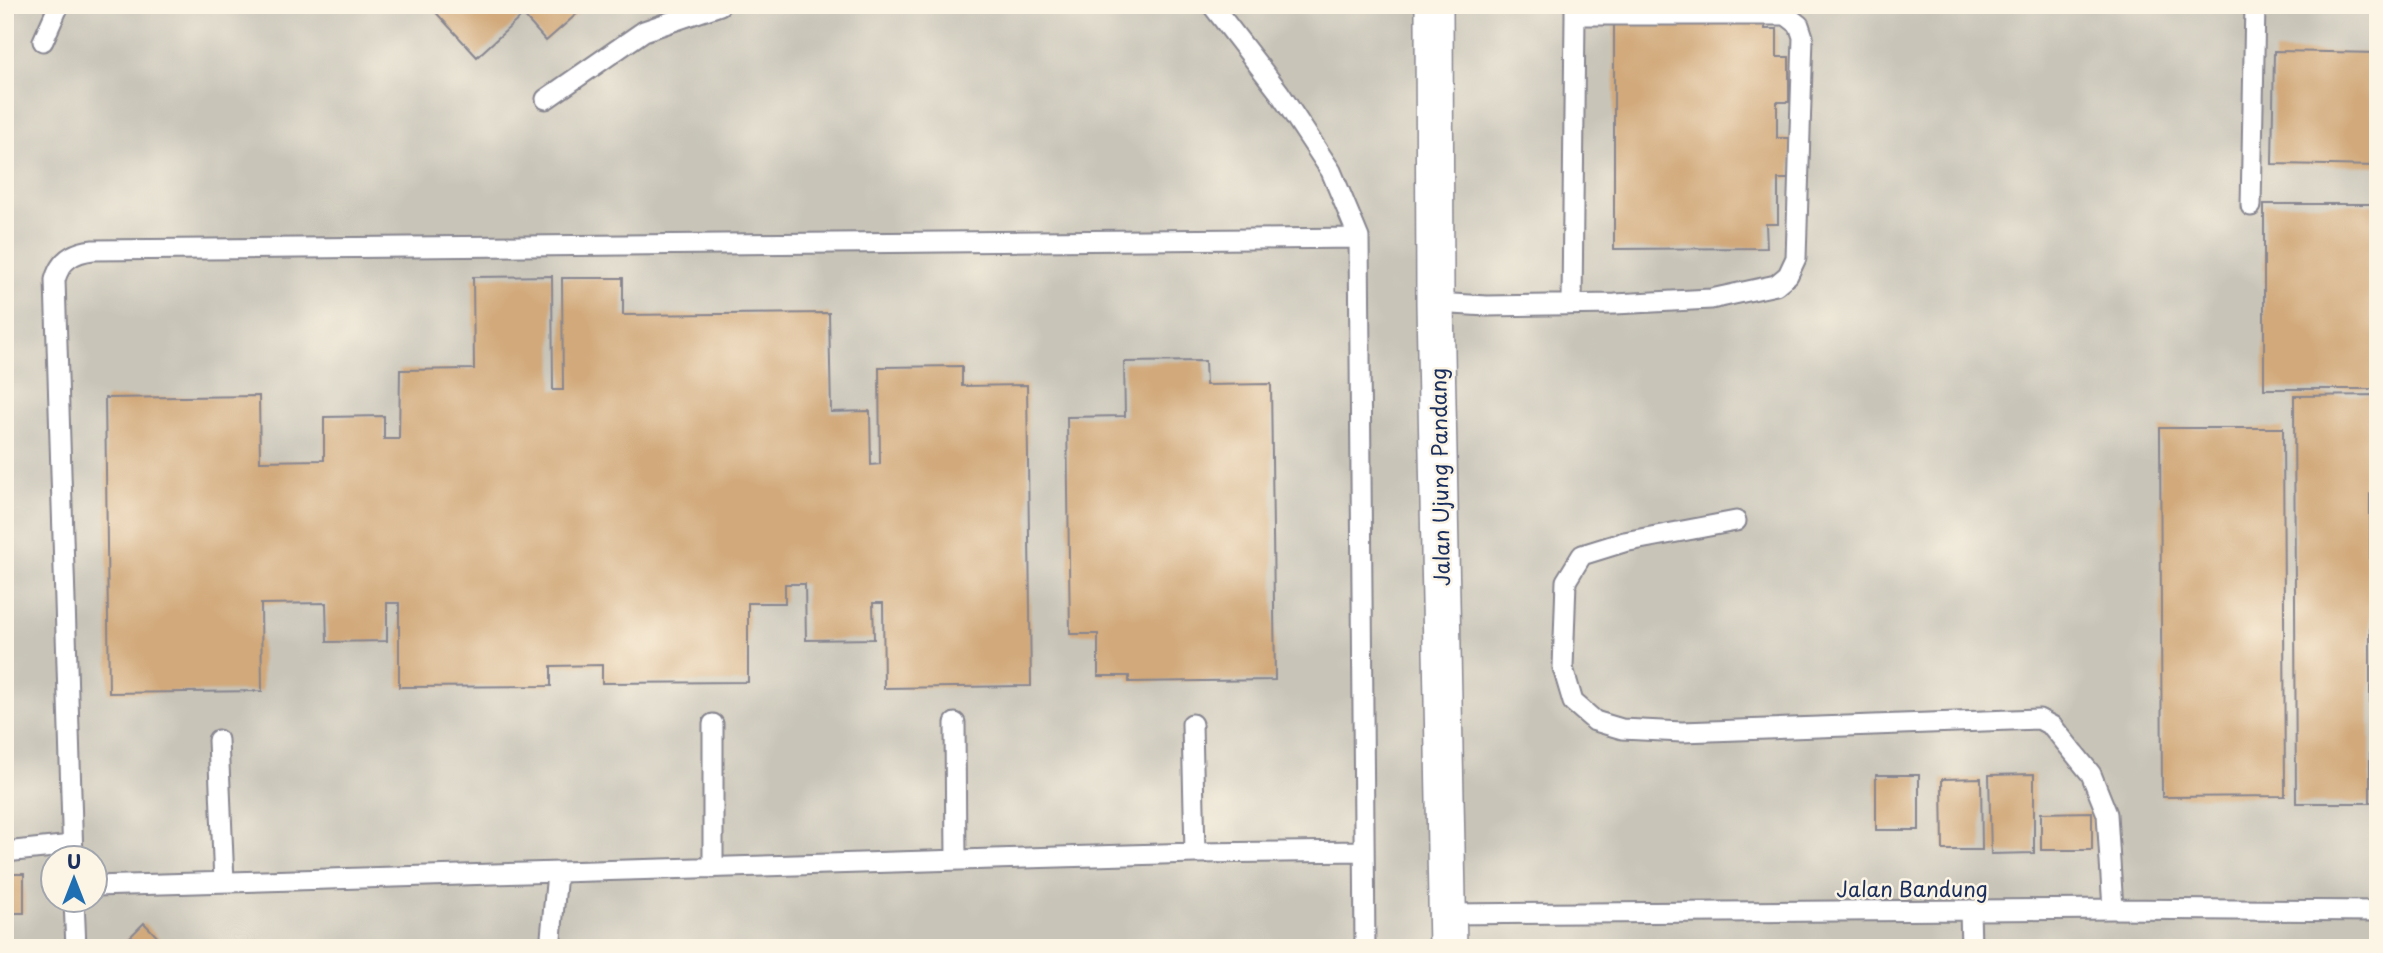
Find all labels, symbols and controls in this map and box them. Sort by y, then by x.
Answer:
street label: Jalan Ujung Pandang [1421,367,1457,587]
north arrow [38,844,108,914]
text: U [67,847,81,875]
street label: Jalan Bandung [1836,872,1988,904]

